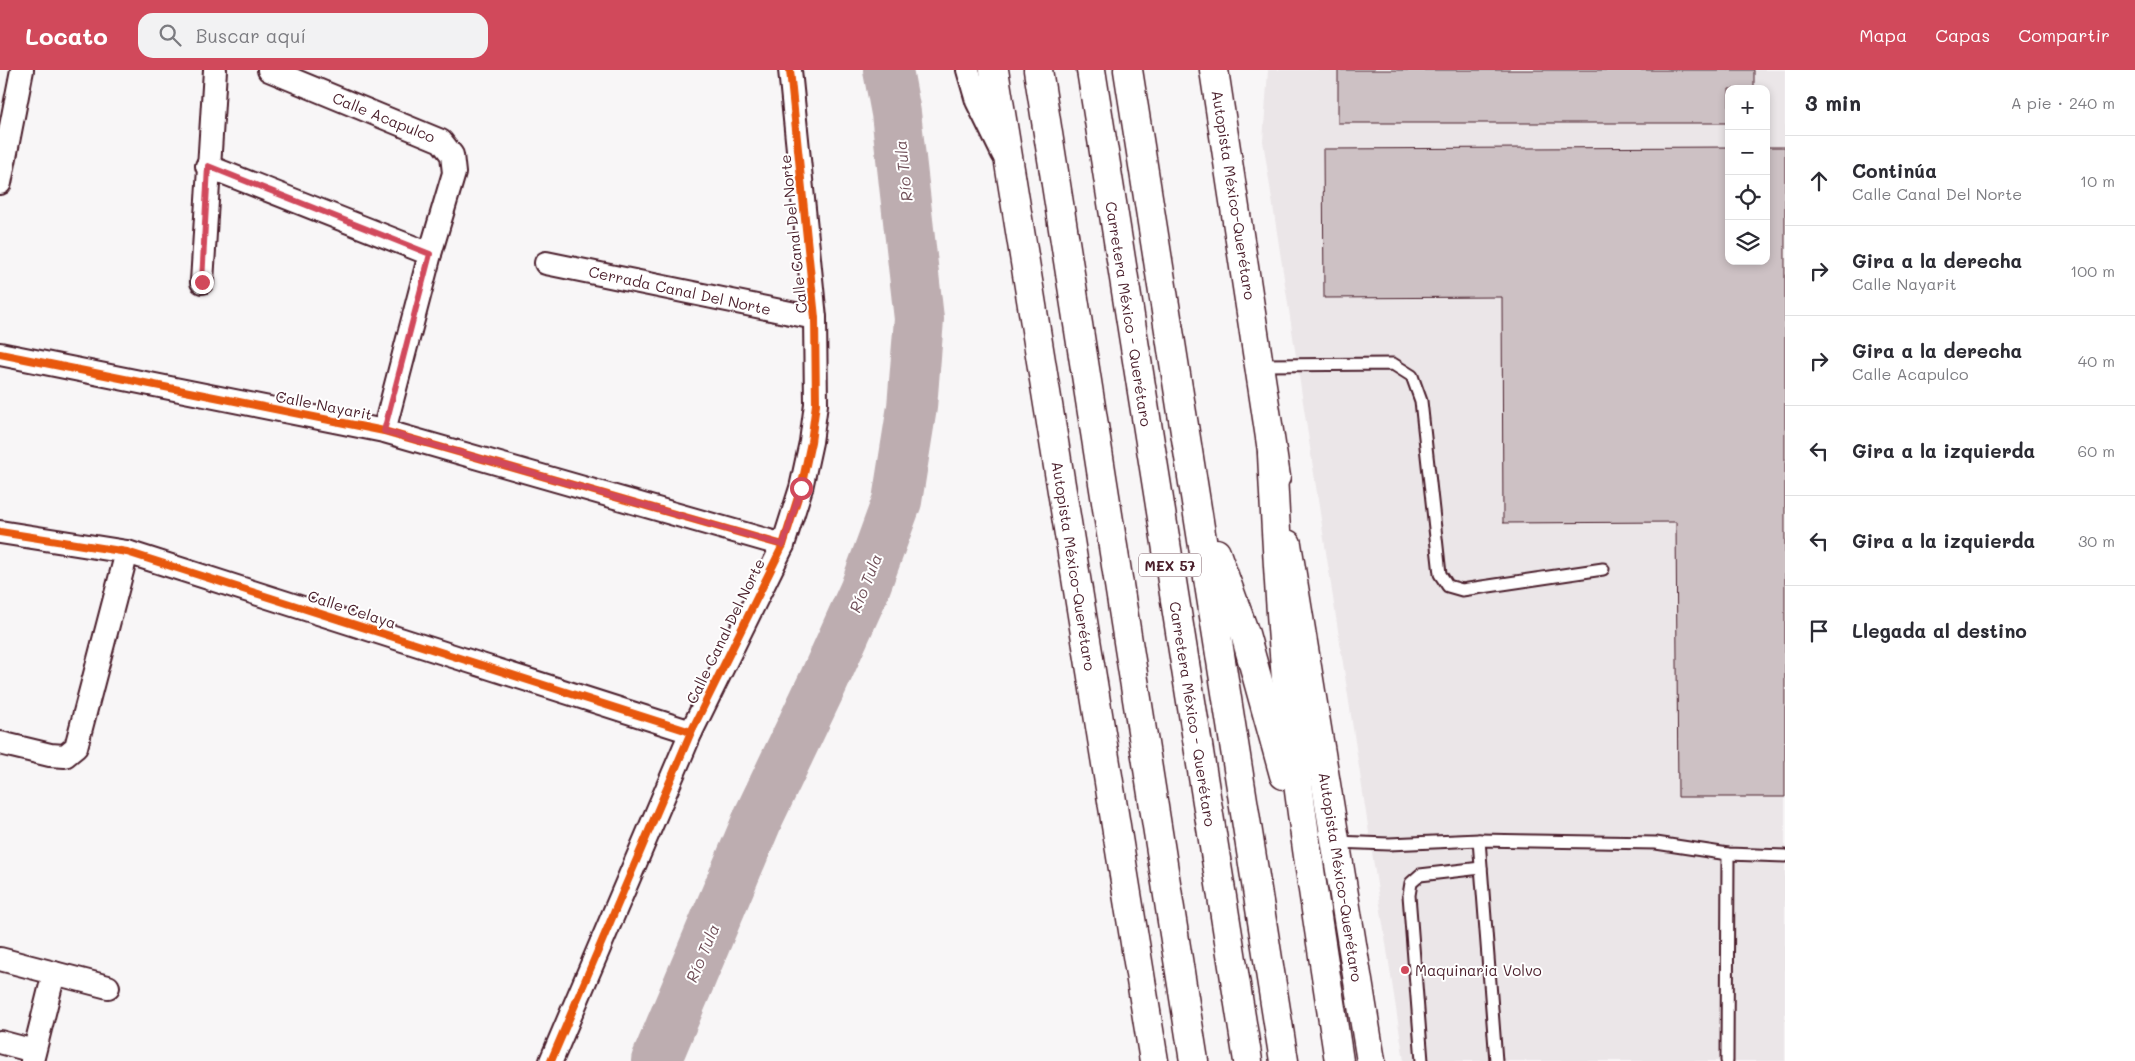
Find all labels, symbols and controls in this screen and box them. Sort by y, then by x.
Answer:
search box [138,13,488,58]
text: Locato [25,20,108,51]
icon: search [156,21,184,49]
text: Buscar aquí [196,23,306,48]
text: Mapa [1859,23,1907,47]
text: Capas [1935,23,1990,47]
text: Compartir [2018,23,2110,47]
map controls [1725,85,1770,265]
button: + [1725,85,1770,130]
street label: Calle Acapulco [330,87,438,147]
street label: Autopista México-Querétaro [1208,89,1260,301]
text: 3 min [1805,89,1861,116]
text: A pie · 240 m [2011,92,2115,113]
button: − [1725,130,1770,175]
water label: Río Tula [889,139,917,203]
street label: Calle Canal Del Norte [775,154,811,314]
text: Continúa [1852,158,1937,183]
icon: ahead [1805,167,1833,195]
text: 10 m [2080,170,2115,191]
button: locate [1725,175,1770,220]
text: Calle Canal Del Norte [1852,183,2022,204]
street label: Carretera México - Querétaro [1101,200,1157,428]
button: layers [1725,220,1770,265]
text: Gira a la derecha [1852,248,2022,273]
icon: right [1805,257,1833,285]
text: 100 m [2070,260,2115,281]
street label: Cerrada Canal Del Norte [587,261,773,319]
route end [191,271,214,294]
text: Calle Nayarit [1852,273,1957,294]
text: Gira a la derecha [1852,338,2022,363]
icon: right [1805,347,1833,375]
text: 40 m [2078,350,2115,371]
text: Calle Acapulco [1852,363,1968,384]
street label: Calle Nayarit [274,386,374,424]
icon: left [1805,437,1833,465]
text: Gira a la izquierda [1852,438,2035,463]
text: 60 m [2078,440,2115,461]
street label: Autopista México-Querétaro [1048,460,1100,672]
route start [790,477,813,500]
icon: left [1805,527,1833,555]
text: Gira a la izquierda [1852,528,2035,553]
text: 30 m [2078,530,2115,551]
water label: Río Tula [844,551,886,615]
road number: MEX 57 [1139,554,1201,576]
street label: Calle Canal Del Norte [681,555,769,707]
street label: Calle Celaya [305,585,399,633]
street label: Carretera México - Querétaro [1165,600,1221,828]
icon: arrive [1805,617,1833,645]
text: Llegada al destino [1852,618,2027,643]
street label: Autopista México-Querétaro [1315,771,1367,983]
water label: Río Tula [680,921,724,985]
place label: Maquinaria Volvo [1415,960,1542,980]
marker: Maquinaria Volvo [1399,964,1411,976]

